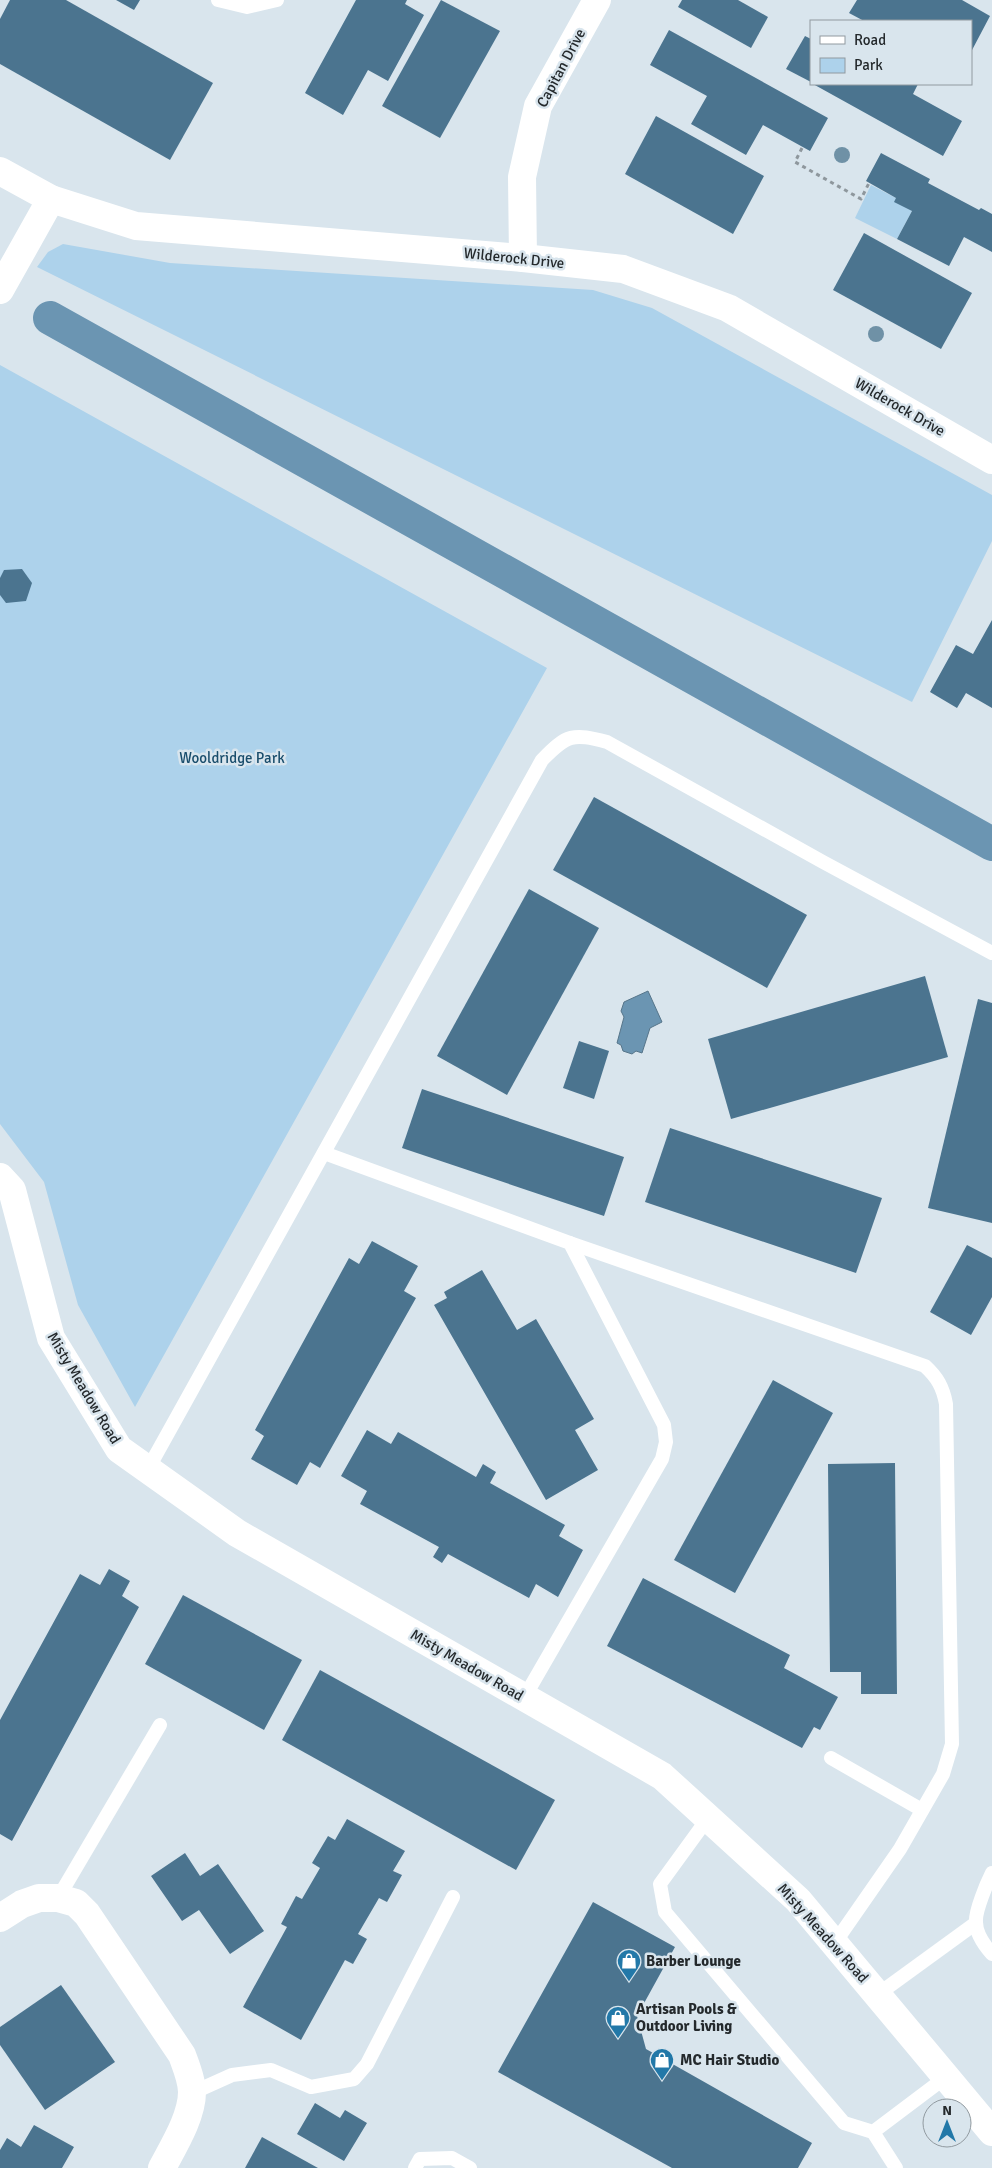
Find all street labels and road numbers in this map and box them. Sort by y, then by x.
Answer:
street label: Capitan Drive [533,26,589,110]
street label: Wilderock Drive [463,244,565,272]
street label: Wilderock Drive [852,374,948,440]
street label: Misty Meadow Road [43,1329,125,1447]
street label: Misty Meadow Road [407,1625,527,1705]
street label: Misty Meadow Road [774,1880,872,1986]

